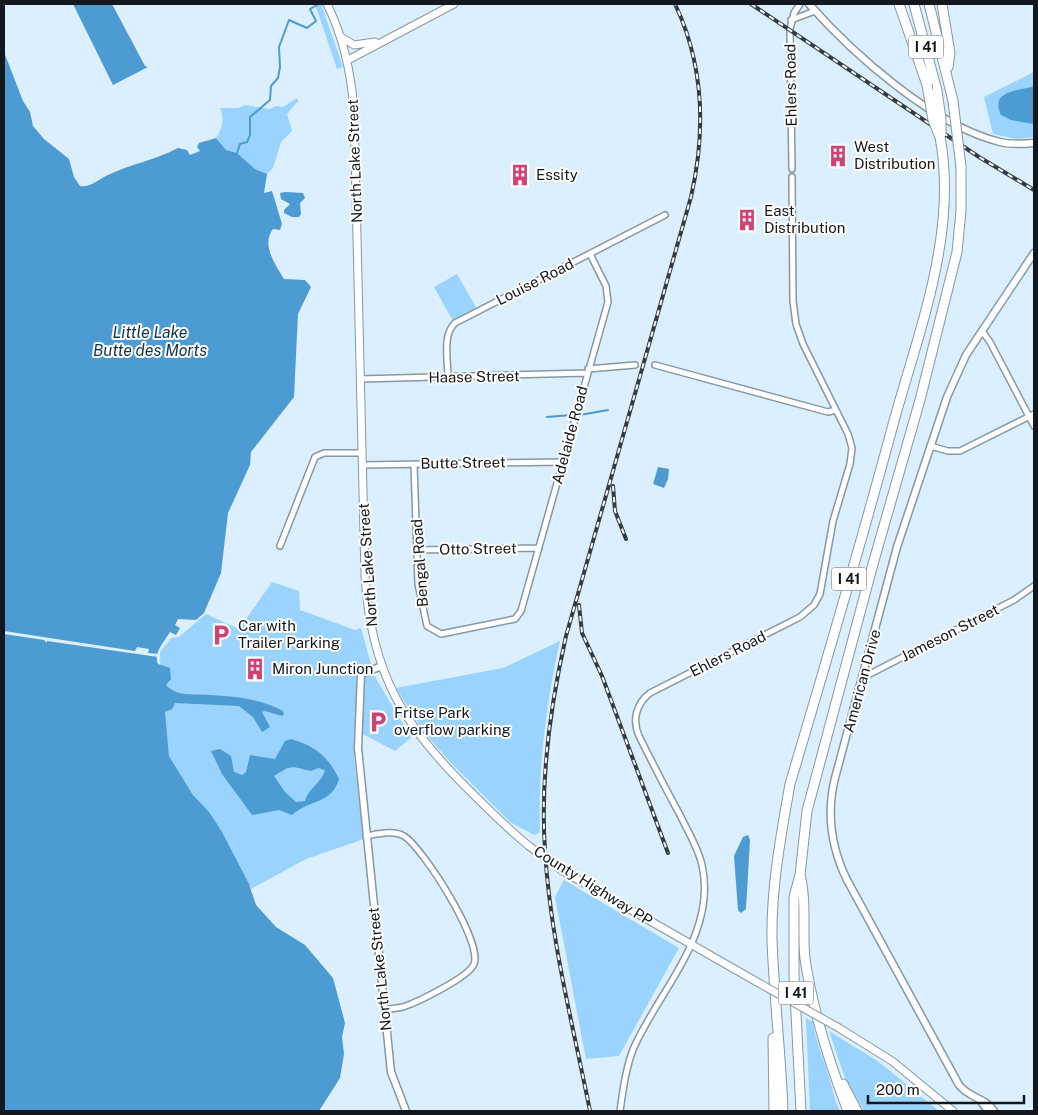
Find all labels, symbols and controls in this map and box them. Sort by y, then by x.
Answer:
road number: I 41 [908,36,944,58]
street label: Ehlers Road [781,43,800,127]
street label: North Lake Street [344,99,365,223]
place label: West Distribution [854,138,935,172]
building icon: West Distribution [825,143,851,169]
building icon: Essity [507,162,533,188]
place label: Essity [536,166,578,183]
place label: East Distribution [764,202,845,236]
building icon: East Distribution [734,207,760,233]
street label: Louise Road [493,255,576,308]
water label: Little Lake Butte des Morts [93,323,207,360]
street label: Haase Street [428,367,520,386]
street label: Adelaide Road [548,384,591,486]
street label: Butte Street [420,453,506,472]
street label: North Lake Street [355,502,380,628]
street label: Bengal Road [408,518,431,608]
street label: Otto Street [439,539,517,558]
road number: I 41 [832,568,866,590]
street label: Jameson Street [898,600,1002,665]
place label: Car with Trailer Parking [238,617,340,651]
parking icon: Car with Trailer Parking [208,622,234,648]
street label: Ehlers Road [687,627,769,680]
street label: American Drive [840,627,883,734]
building icon: Miron Junction [242,656,268,682]
place label: Miron Junction [272,660,373,677]
place label: Fritse Park overflow parking [394,704,511,738]
parking icon: Fritse Park overflow parking [365,709,391,735]
street label: County Highway PP [531,842,656,929]
street label: North Lake Street [365,906,394,1032]
road number: I 41 [778,981,814,1004]
scale bar [868,1072,1024,1104]
text: 200 m [876,1081,920,1098]

